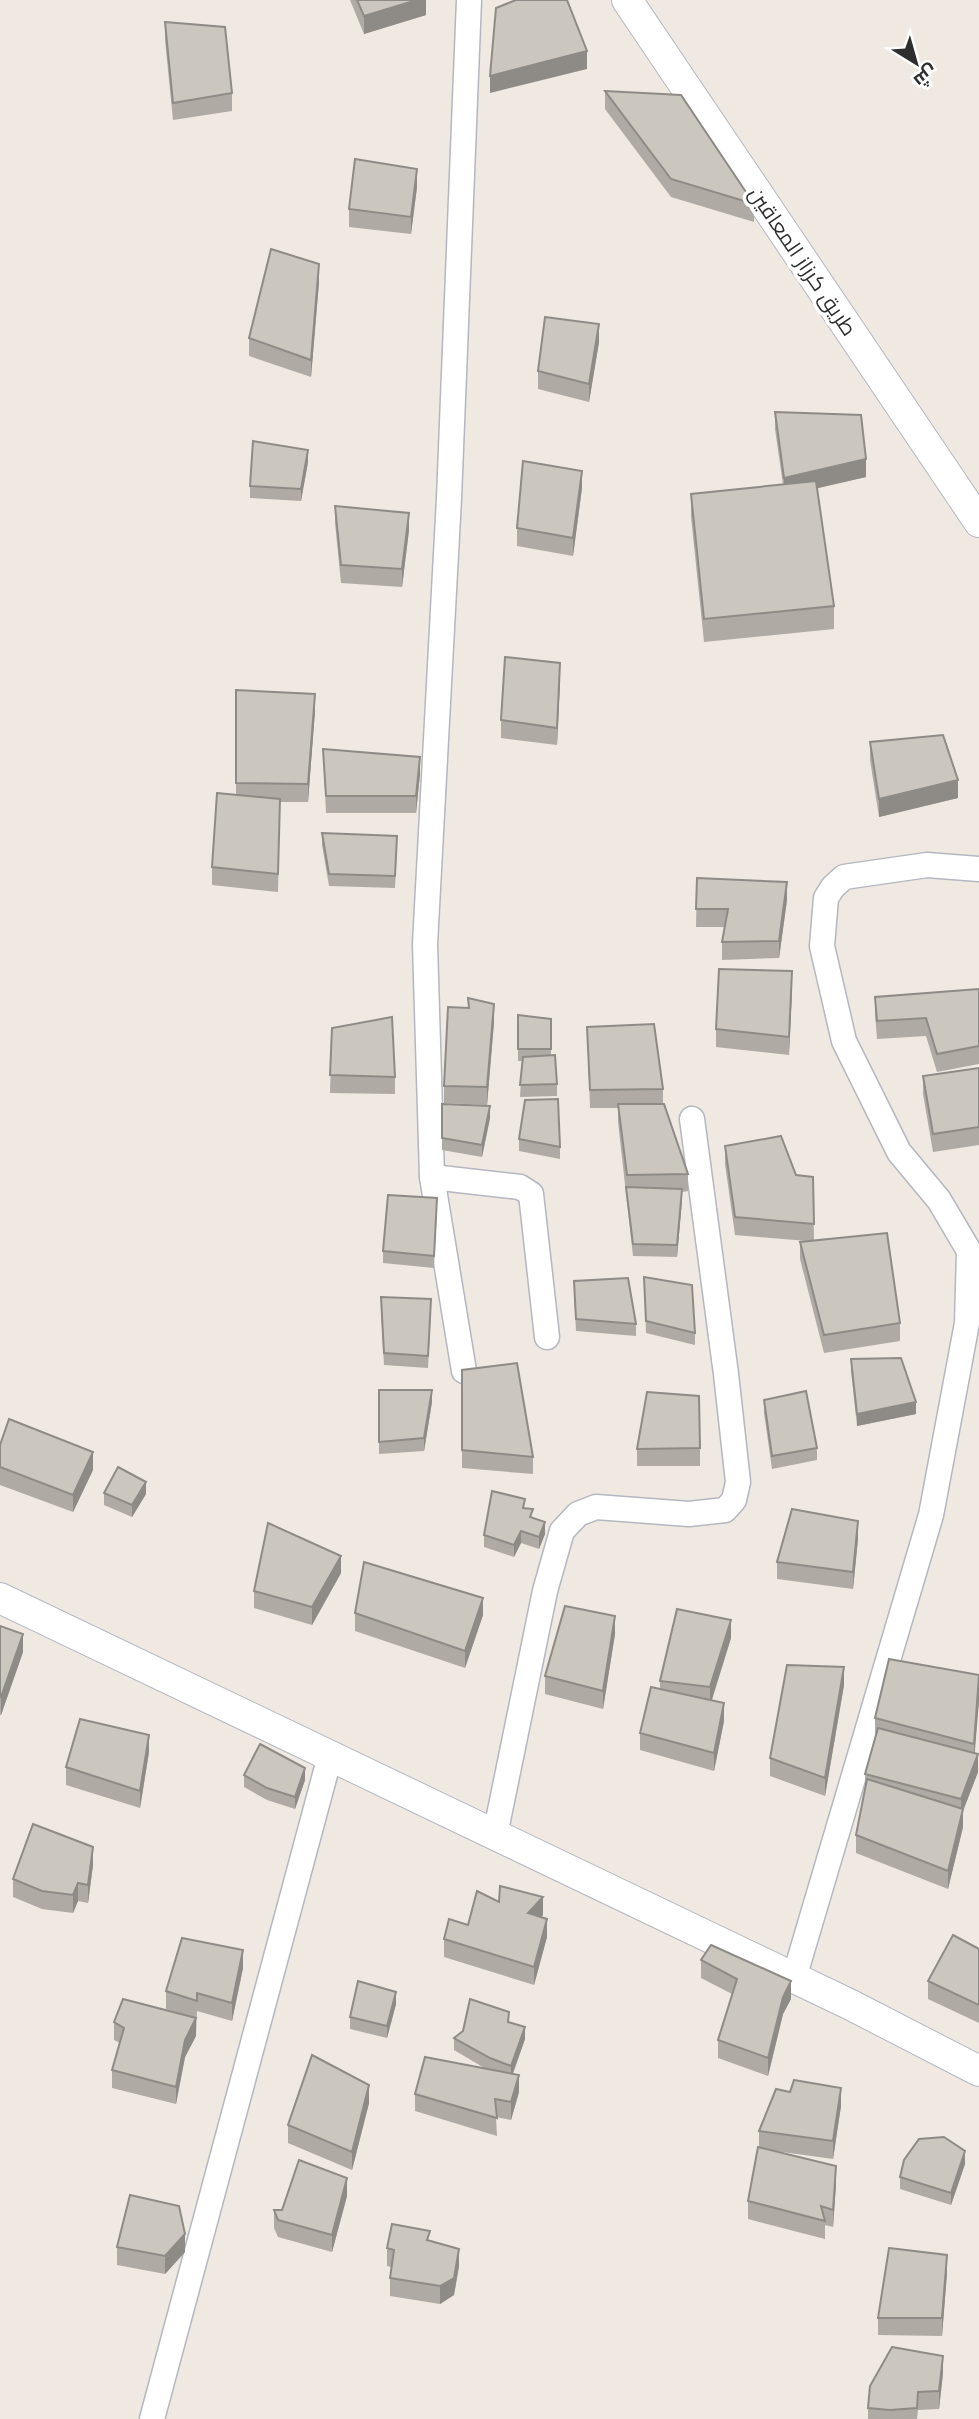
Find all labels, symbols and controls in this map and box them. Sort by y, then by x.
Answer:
north arrow [881,28,951,98]
text: ش [909,60,943,93]
street label: طريق كرزاز المعاقين [743,181,863,341]

